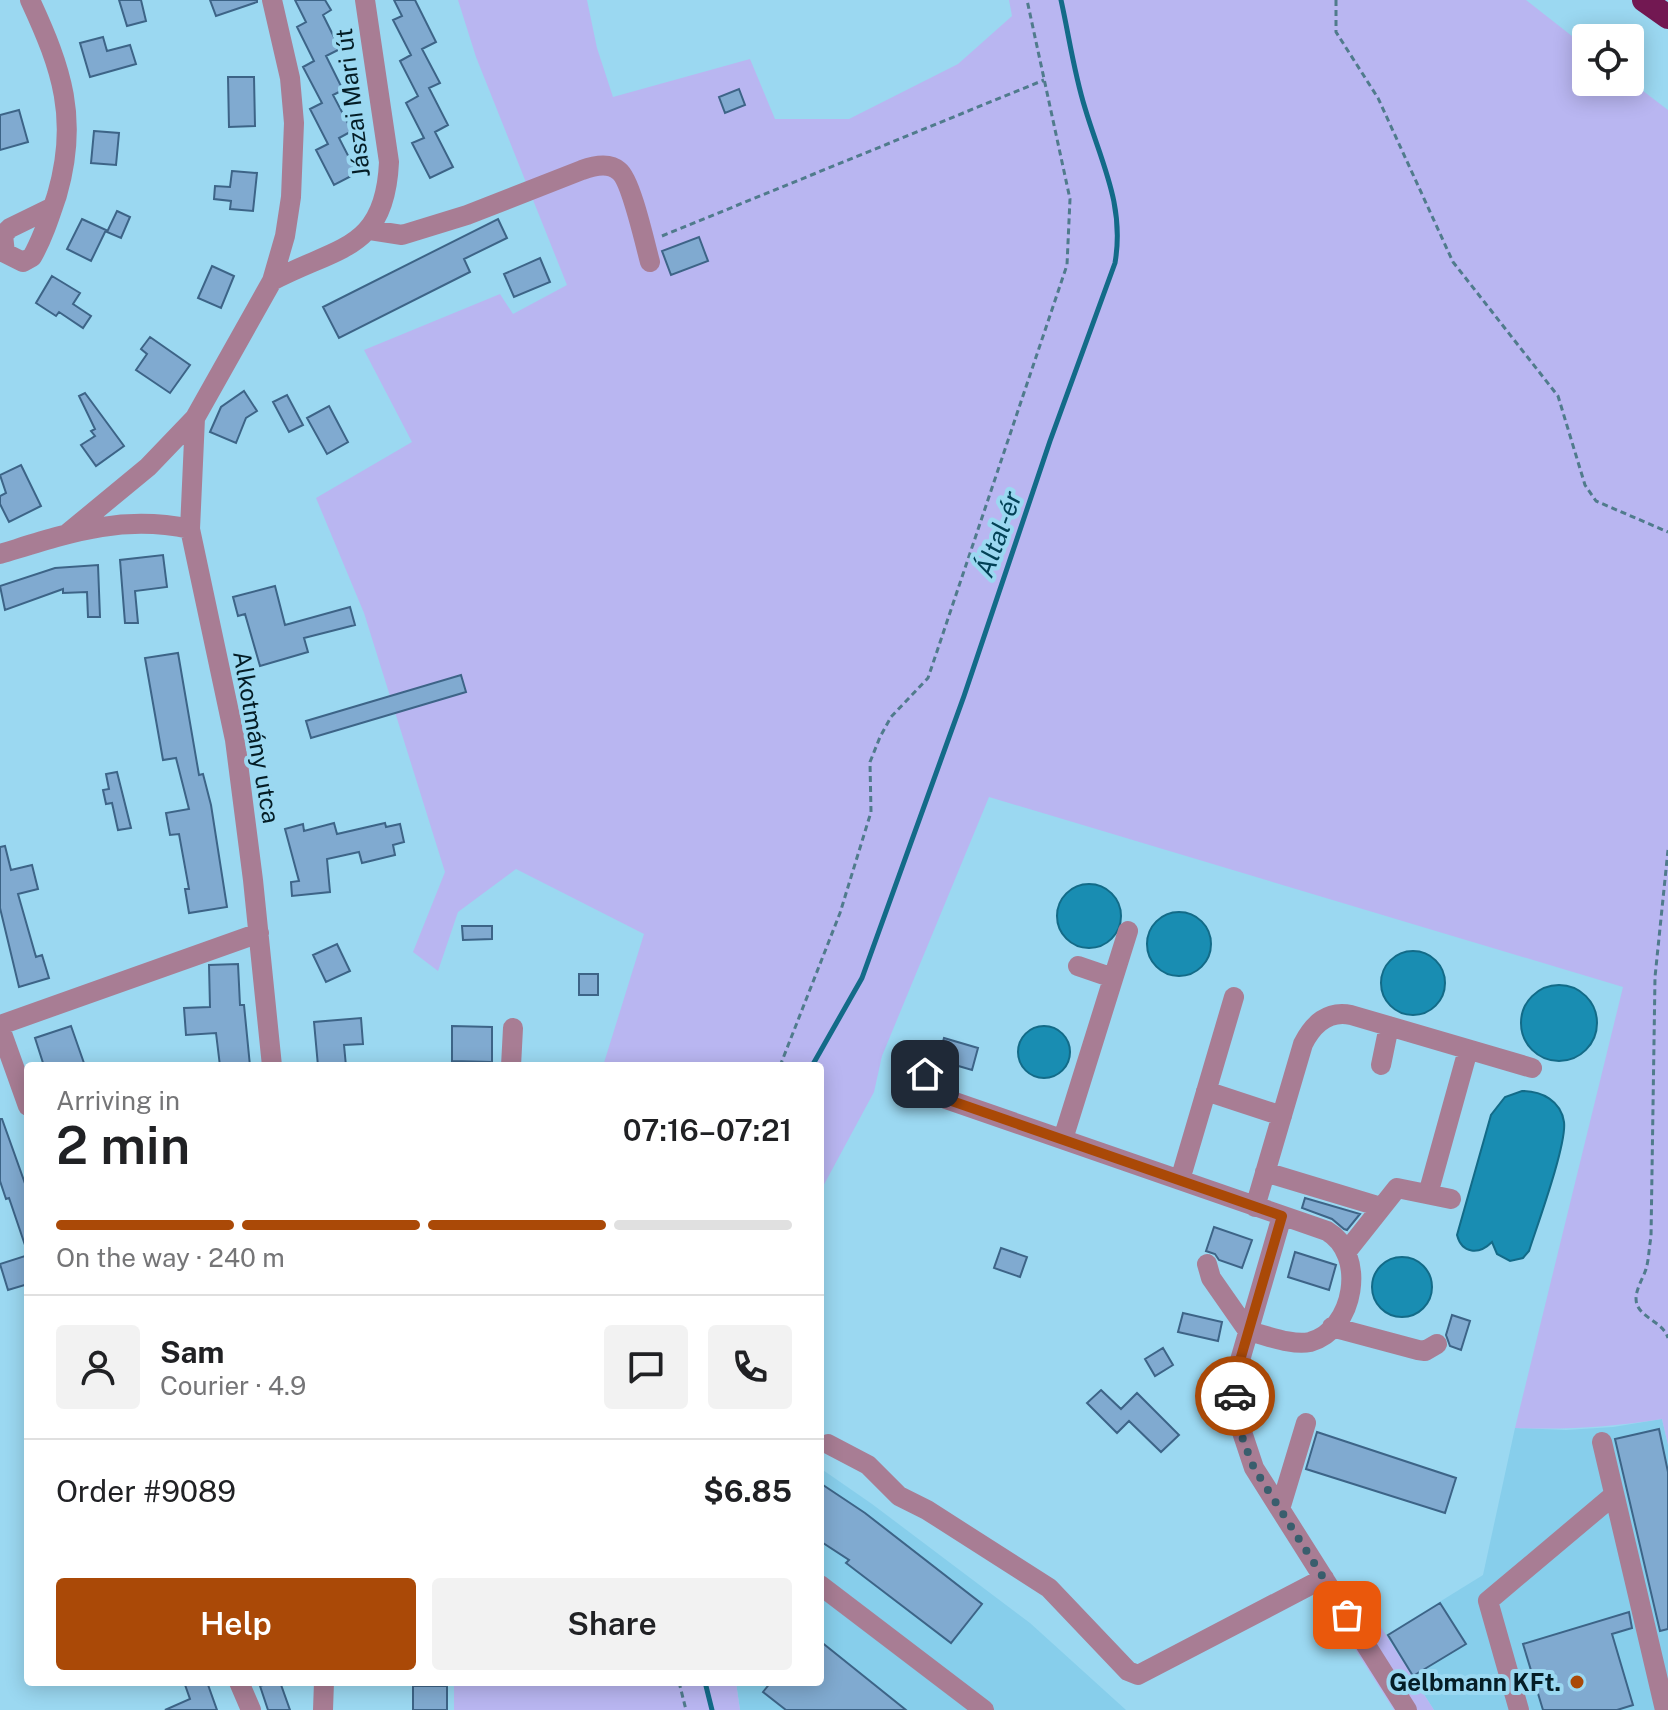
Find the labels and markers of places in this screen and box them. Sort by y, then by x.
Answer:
pin [891,1040,959,1108]
pin [1313,1581,1381,1649]
place label: Gelbmann KFt. [1389,1668,1561,1696]
marker: Gelbmann KFt. [1568,1673,1586,1691]

